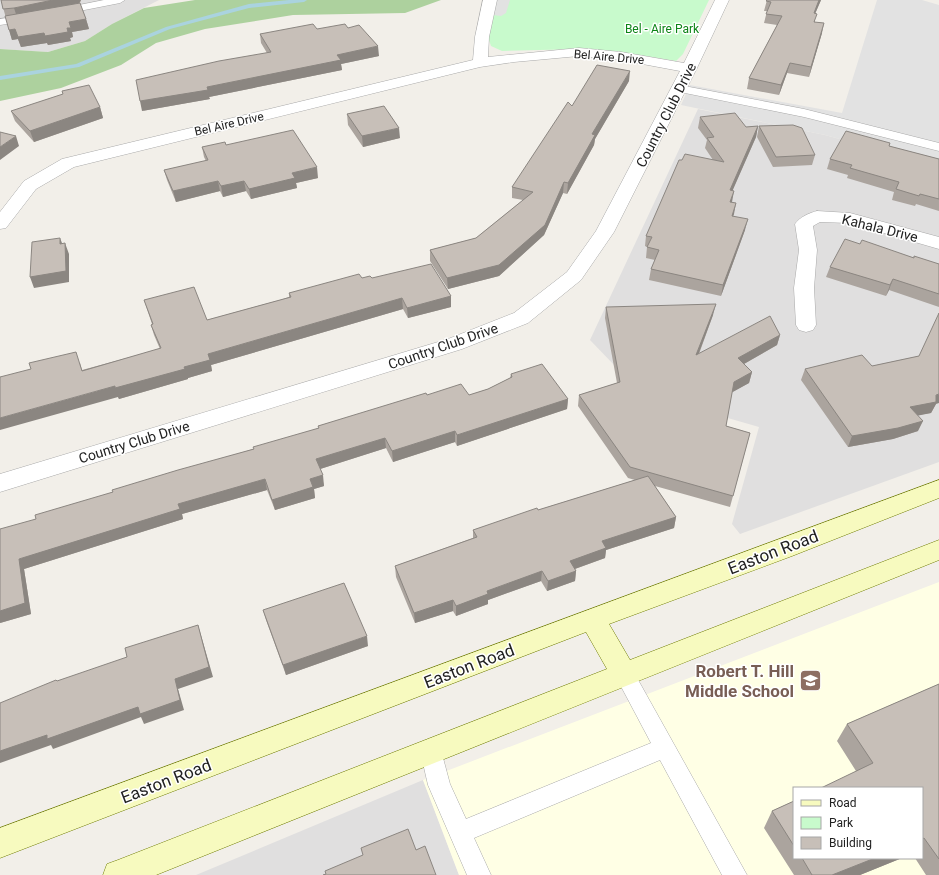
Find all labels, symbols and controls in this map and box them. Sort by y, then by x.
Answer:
park label: Bel - Aire Park [625,22,700,36]
street label: Bel Aire Drive [573,47,645,67]
street label: Country Club Drive [633,60,699,170]
street label: Bel Aire Drive [193,109,265,139]
street label: Kahala Drive [840,211,920,245]
street label: Country Club Drive [386,320,500,372]
street label: Country Club Drive [77,418,191,466]
street label: Easton Road [725,526,821,578]
street label: Easton Road [421,640,517,692]
place label: Robert T. Hill Middle School [685,661,794,701]
school or university icon: Robert T. Hill Middle School [797,668,823,694]
street label: Easton Road [118,755,214,807]
legend [793,787,923,859]
text: Road [829,796,857,810]
text: Park [829,816,854,830]
text: Building [829,836,872,850]

